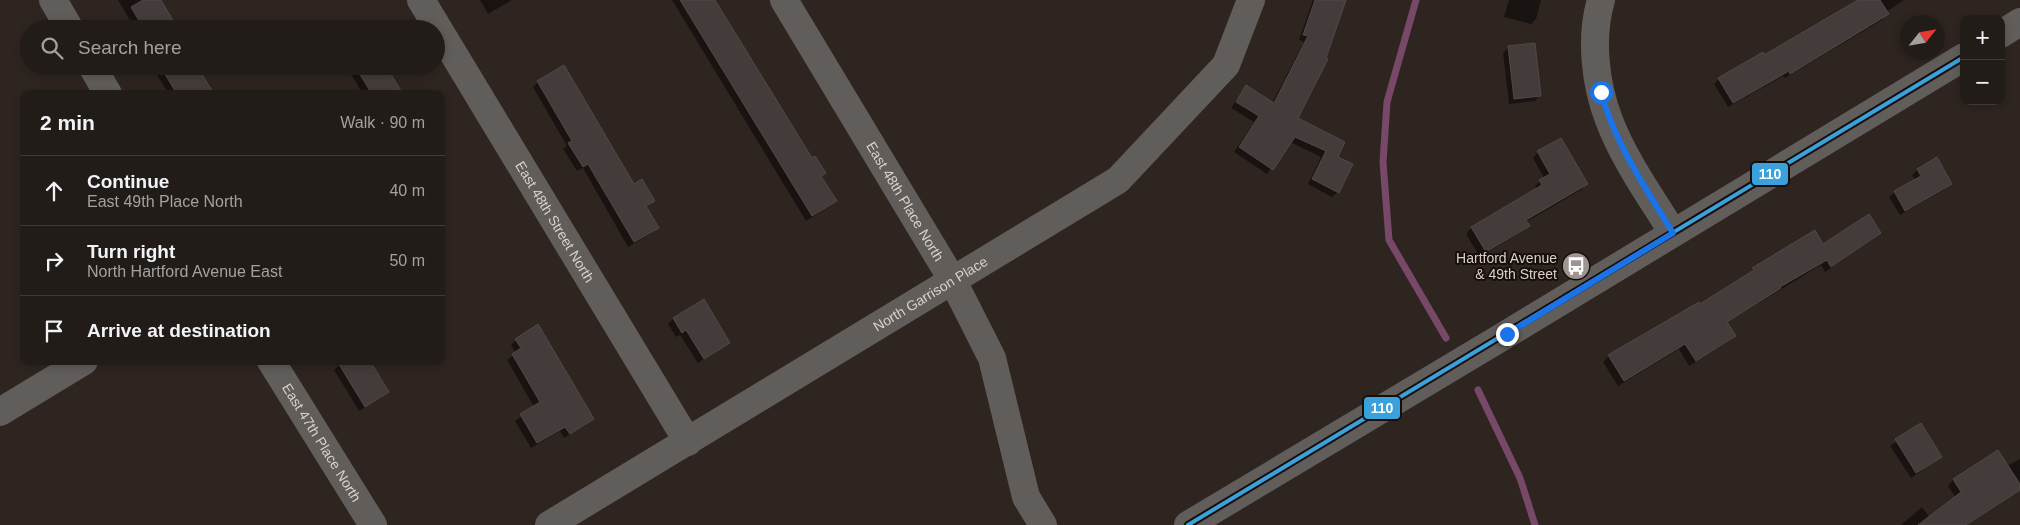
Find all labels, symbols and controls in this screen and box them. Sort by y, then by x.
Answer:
north arrow [1900,15,1945,60]
map controls [1960,15,2005,105]
button: + [1960,15,2005,60]
search box [20,20,445,75]
icon: search [38,34,66,62]
text: Search here [78,37,182,58]
button: − [1960,60,2005,105]
route start [1590,81,1613,104]
text: 2 min [40,111,95,134]
text: Walk · 90 m [340,114,425,131]
street label: East 48th Place North [863,139,947,264]
street label: East 48th Street North [512,158,598,285]
line badge: 110 [1751,162,1789,186]
text: 110 [1759,166,1782,182]
text: Continue [87,171,169,192]
icon: ahead [40,177,68,205]
text: 40 m [389,182,425,199]
text: East 49th Place North [87,193,243,210]
text: Turn right [87,241,175,262]
icon: right [40,247,68,275]
place label: Hartford Avenue & 49th Street [1456,250,1557,282]
bus stop icon: Hartford Avenue & 49th Street [1561,251,1591,281]
text: 50 m [389,252,425,269]
street label: North Garrison Place [870,253,991,335]
text: North Hartford Avenue East [87,263,282,280]
icon: arrive [40,317,68,345]
text: Arrive at destination [87,320,271,341]
route end [1496,323,1519,346]
street label: East 47th Place North [279,380,364,505]
line badge: 110 [1363,396,1401,420]
text: 110 [1371,400,1394,416]

